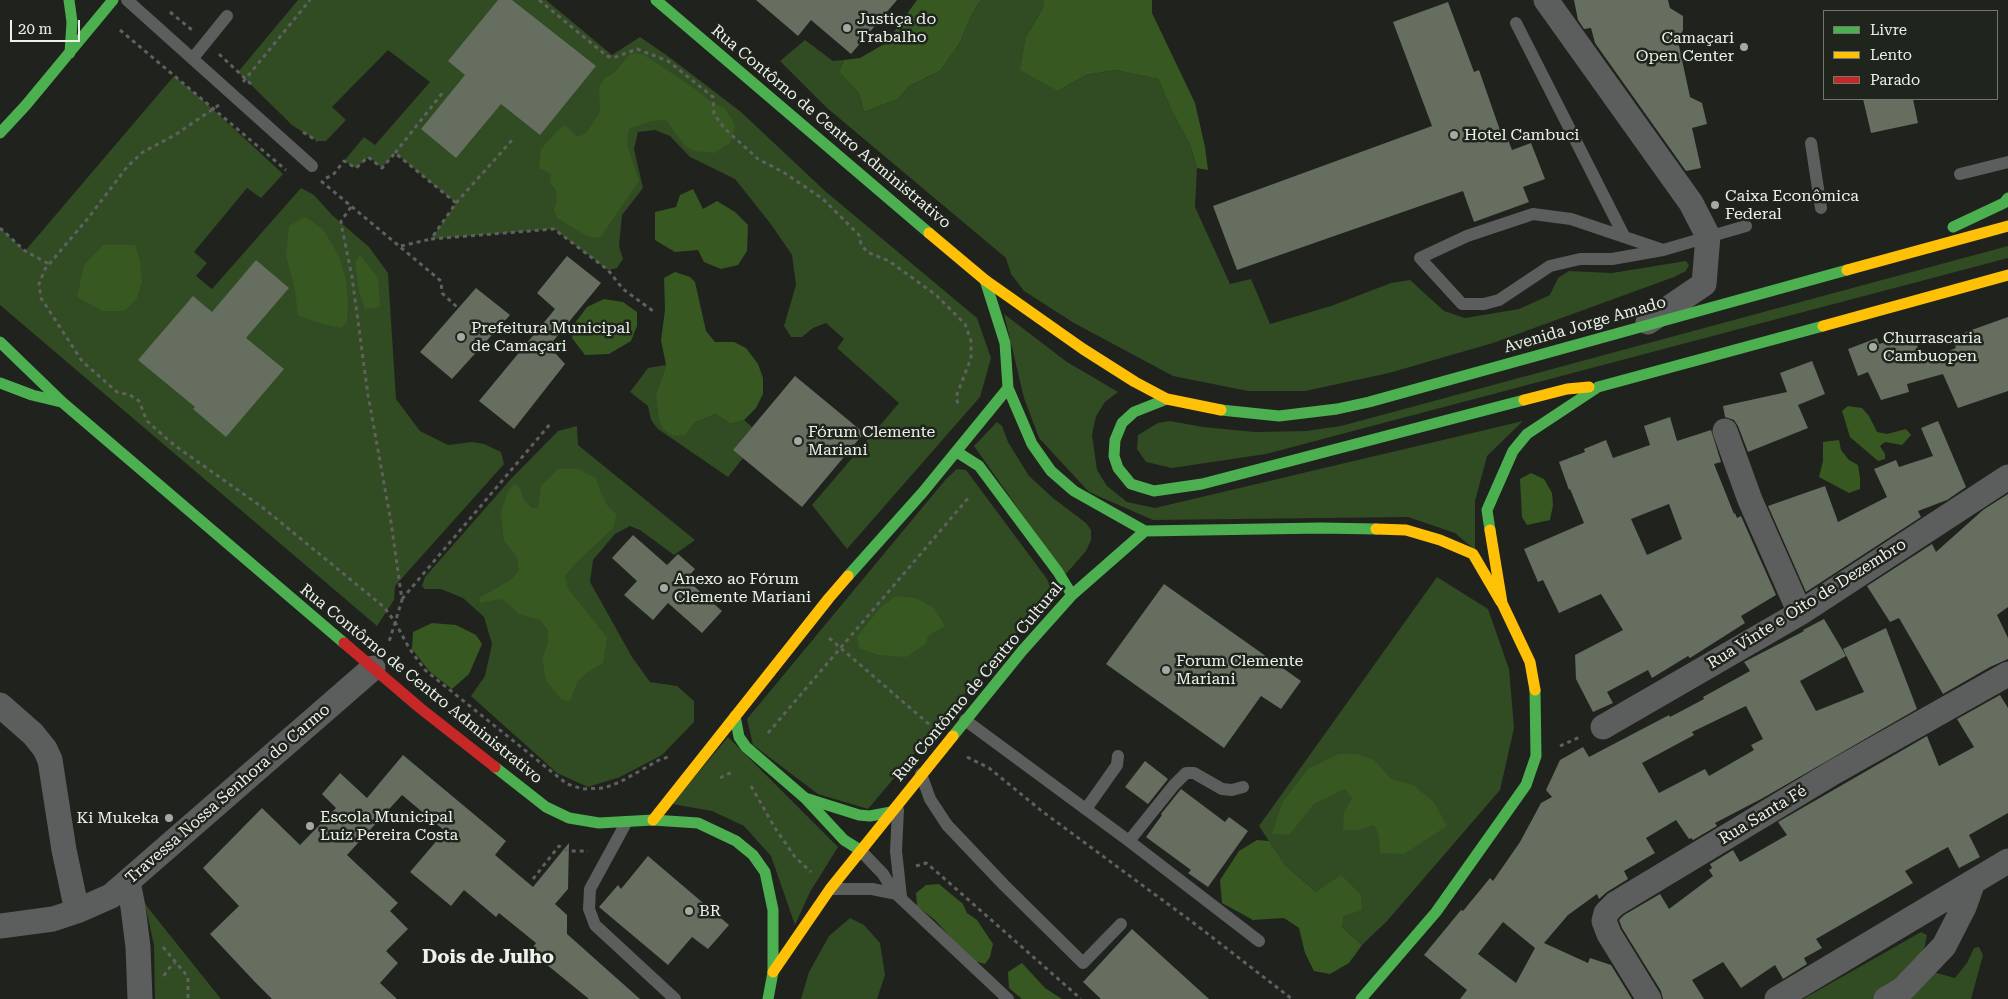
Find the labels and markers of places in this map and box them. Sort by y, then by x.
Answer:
place label: Justiça do Trabalho [857,9,936,47]
marker: Justiça do Trabalho [841,22,853,34]
place label: Camaçari Open Center [1636,28,1734,66]
marker: Camaçari Open Center [1738,41,1750,53]
place label: Hotel Cambuci [1464,125,1579,145]
marker: Hotel Cambuci [1448,129,1460,141]
place label: Caixa Econômica Federal [1725,186,1859,224]
marker: Caixa Econômica Federal [1709,199,1721,211]
place label: Prefeitura Municipal de Camaçari [471,318,630,356]
place label: Churrascaria Cambuopen [1883,328,1982,366]
marker: Prefeitura Municipal de Camaçari [455,331,467,343]
marker: Churrascaria Cambuopen [1867,341,1879,353]
place label: Fórum Clemente Mariani [808,422,935,460]
marker: Fórum Clemente Mariani [792,435,804,447]
place label: Anexo ao Fórum Clemente Mariani [674,569,811,607]
marker: Anexo ao Fórum Clemente Mariani [658,582,670,594]
place label: Forum Clemente Mariani [1176,651,1303,689]
marker: Forum Clemente Mariani [1160,664,1172,676]
place label: Escola Municipal Luíz Pereira Costa [320,807,458,845]
place label: Ki Mukeka [77,808,159,828]
marker: Ki Mukeka [163,812,175,824]
marker: Escola Municipal Luíz Pereira Costa [304,820,316,832]
place label: BR [699,901,721,921]
marker: BR [683,905,695,917]

